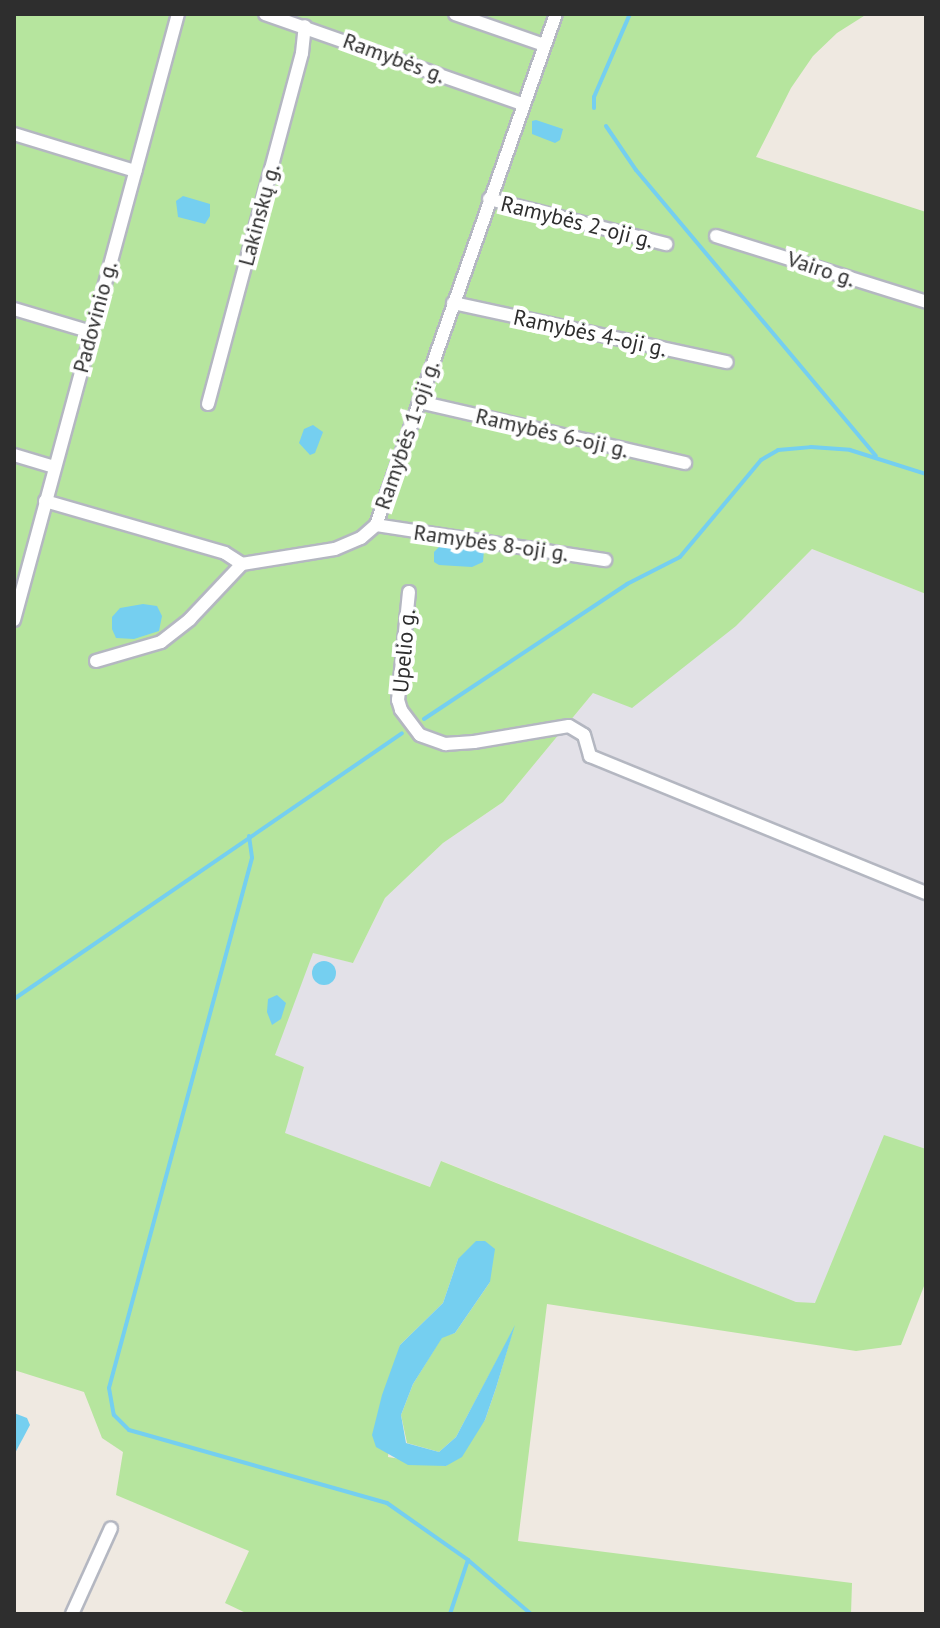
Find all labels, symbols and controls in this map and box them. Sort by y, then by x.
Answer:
street label: Ramybės g. [339,27,449,89]
street label: Lakinskų g. [233,161,285,269]
street label: Ramybės 2-oji g. [498,190,656,254]
street label: Vairo g. [784,246,858,292]
street label: Padovinio g. [67,258,123,376]
street label: Ramybės 4-oji g. [511,304,669,362]
street label: Ramybės 1-oji g. [369,357,445,513]
street label: Ramybės 6-oji g. [473,403,631,463]
street label: Ramybės 8-oji g. [412,519,570,567]
street label: Upelio g. [387,608,421,694]

